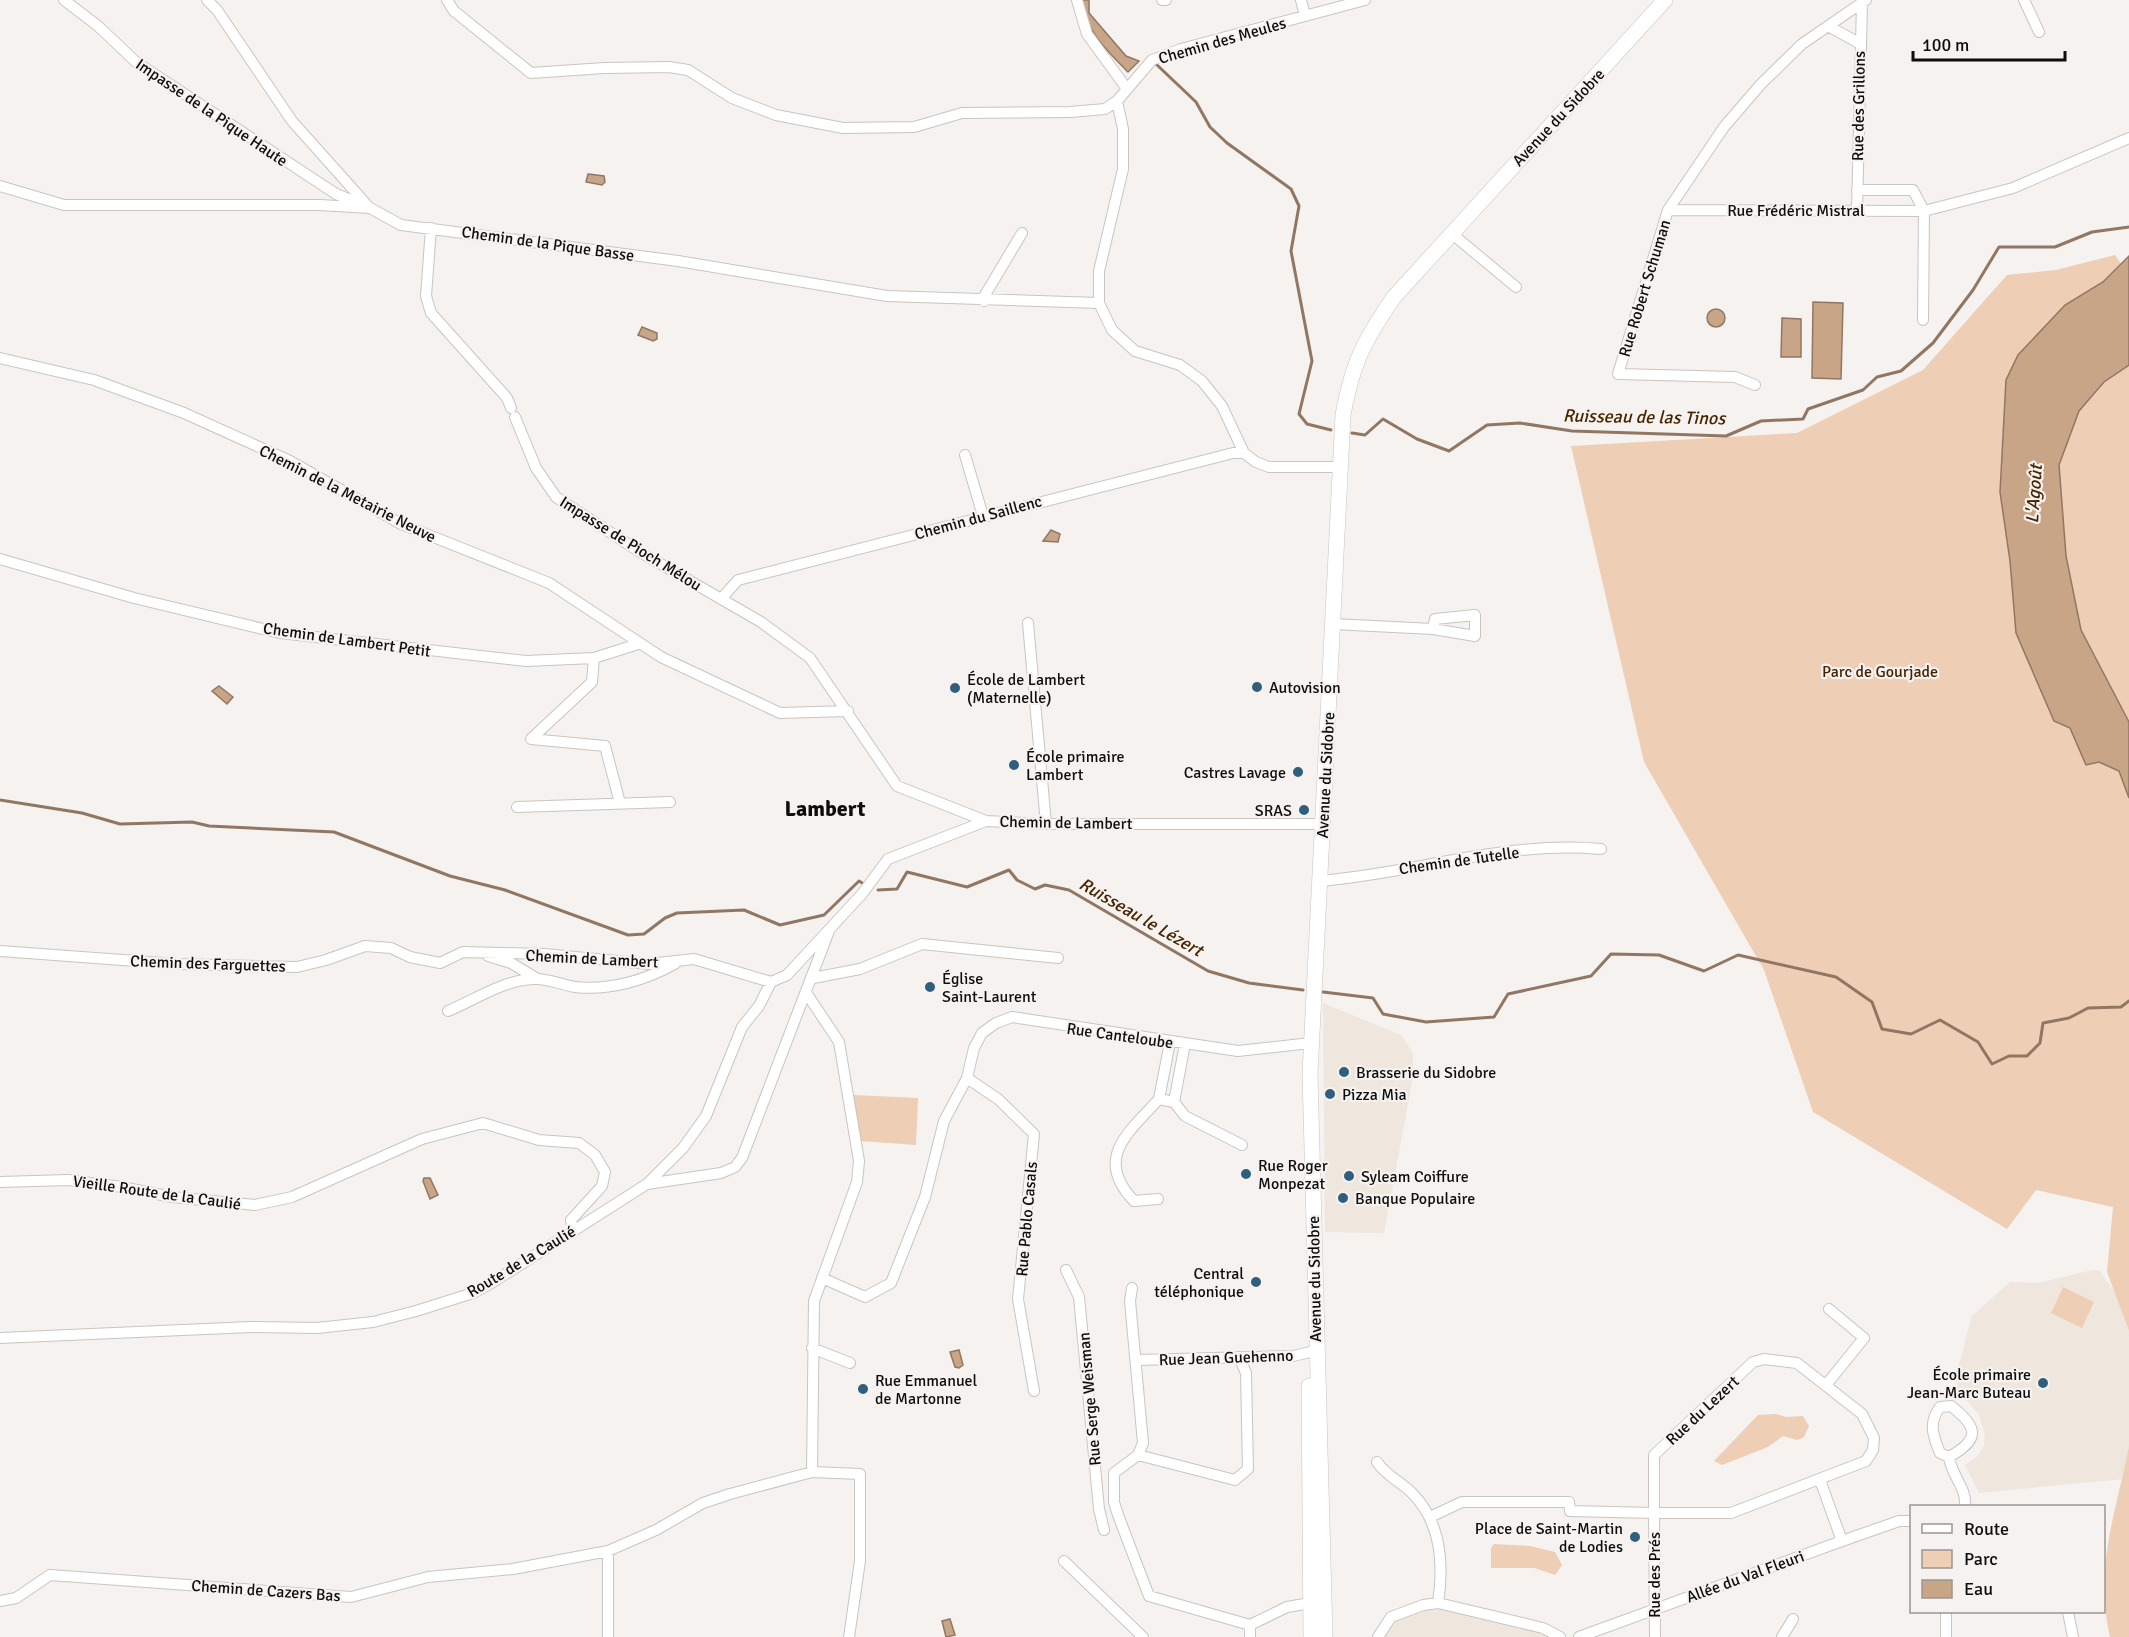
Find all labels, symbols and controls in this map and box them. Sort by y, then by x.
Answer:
street label: Chemin des Meules [1156,13,1288,69]
scale bar [1913,24,2064,62]
text: 100 m [1922,34,1969,56]
street label: Rue des Grillons [1848,51,1870,161]
street label: Impasse de la Pique Haute [132,54,291,171]
street label: Avenue du Sidobre [1508,65,1609,171]
street label: Rue Frédéric Mistral [1727,201,1865,221]
street label: Rue Robert Schuman [1615,217,1675,359]
street label: Chemin de la Pique Basse [460,222,635,266]
water label: Ruisseau de las Tinos [1563,405,1727,429]
street label: Chemin de la Metairie Neuve [256,441,439,547]
water label: L'Agoût [2021,461,2047,524]
street label: Chemin du Saillenc [912,491,1044,545]
street label: Impasse de Pioch Mélou [556,492,705,596]
street label: Chemin de Lambert Petit [262,618,432,662]
park label: Parc de Gourjade [1822,662,1938,682]
place label: École de Lambert (Maternelle) [967,670,1085,708]
place label: Autovision [1269,678,1341,698]
marker: Autovision [1250,680,1264,694]
marker: École de Lambert (Maternelle) [948,681,962,695]
street label: Avenue du Sidobre [1313,711,1339,839]
place label: École primaire Lambert [1026,747,1125,785]
marker: École primaire Lambert [1007,758,1021,772]
place label: Castres Lavage [1184,763,1286,783]
marker: Castres Lavage [1291,765,1305,779]
district label: Lambert [784,795,866,822]
place label: SRAS [1255,801,1292,821]
marker: SRAS [1297,803,1311,817]
street label: Chemin de Lambert [999,812,1133,834]
street label: Chemin de Tutelle [1398,843,1521,879]
water label: Ruisseau le Lézert [1075,873,1209,963]
street label: Chemin de Lambert [525,946,659,972]
street label: Chemin des Farguettes [130,951,286,977]
place label: Église Saint-Laurent [942,969,1037,1007]
marker: Église Saint-Laurent [923,980,937,994]
street label: Rue Canteloube [1065,1019,1174,1053]
place label: Brasserie du Sidobre [1356,1063,1496,1083]
marker: Brasserie du Sidobre [1337,1065,1351,1079]
place label: Pizza Mia [1342,1085,1407,1105]
marker: Pizza Mia [1323,1087,1337,1101]
place label: Rue Roger Monpezat [1258,1156,1328,1194]
street label: Rue Pablo Casals [1012,1161,1042,1278]
marker: Rue Roger Monpezat [1239,1167,1253,1181]
place label: Syleam Coiffure [1361,1167,1469,1187]
marker: Syleam Coiffure [1342,1169,1356,1183]
street label: Vieille Route de la Caulié [71,1171,242,1215]
place label: Banque Populaire [1355,1189,1475,1209]
marker: Banque Populaire [1336,1191,1350,1205]
street label: Avenue du Sidobre [1304,1216,1326,1342]
street label: Route de la Caulié [464,1222,579,1302]
place label: Central téléphonique [1154,1264,1244,1302]
marker: Central téléphonique [1249,1275,1263,1289]
street label: Rue Serge Weisman [1074,1331,1106,1467]
street label: Rue Jean Guehenno [1158,1346,1294,1370]
place label: École primaire Jean-Marc Buteau [1907,1365,2031,1403]
place label: Rue Emmanuel de Martonne [875,1371,978,1409]
street label: Rue du Lezert [1662,1371,1744,1450]
marker: École primaire Jean-Marc Buteau [2036,1376,2050,1390]
marker: Rue Emmanuel de Martonne [856,1382,870,1396]
legend [1910,1505,2105,1613]
text: Route [1964,1518,2009,1540]
place label: Place de Saint-Martin de Lodies [1475,1519,1623,1557]
marker: Place de Saint-Martin de Lodies [1628,1530,1642,1544]
street label: Rue des Prés [1645,1532,1665,1618]
street label: Allée du Val Fleuri [1684,1546,1807,1608]
text: Parc [1964,1548,1998,1570]
street label: Chemin de Cazers Bas [191,1576,341,1606]
text: Eau [1964,1578,1993,1600]

